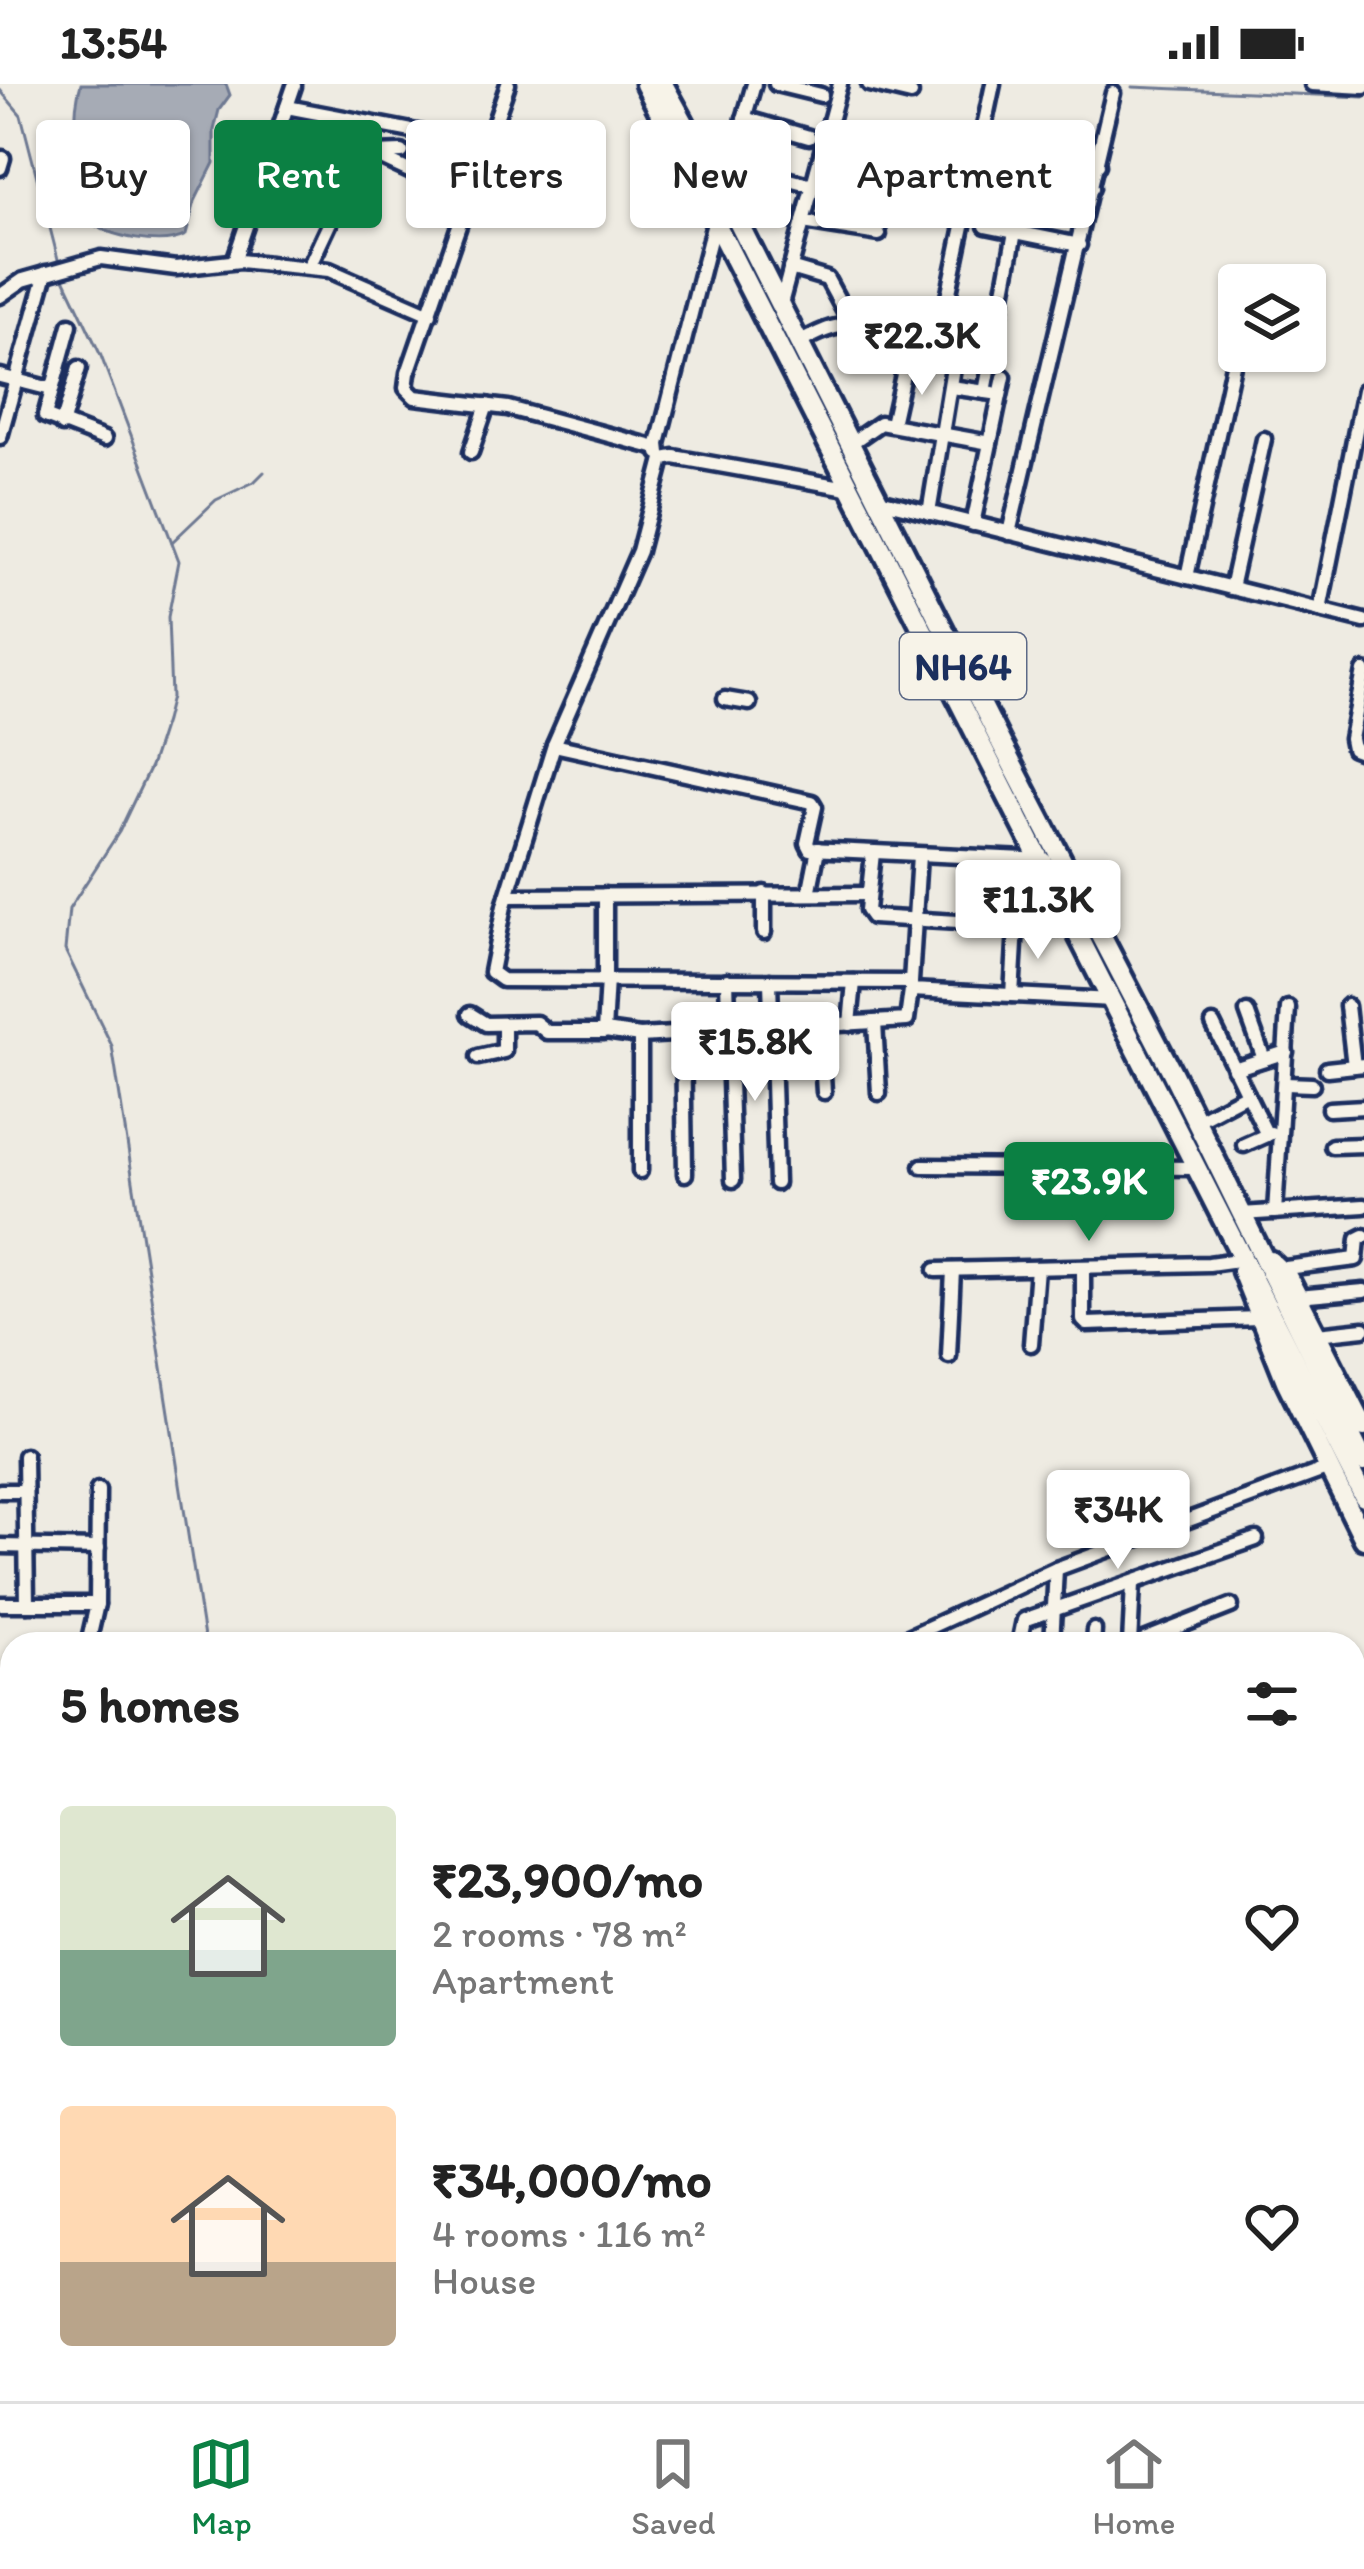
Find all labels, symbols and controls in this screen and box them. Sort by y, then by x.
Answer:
text: 13:54 [60,15,167,69]
chip: Buy [36,120,190,228]
chip: Rent [214,120,382,228]
chip: Filters [406,120,606,228]
chip: New [630,120,791,228]
chip: Apartment [815,120,1095,228]
map controls [1218,264,1326,372]
button: layers [1218,264,1326,372]
pin: ₹22.3K [824,296,1020,398]
text: ₹22.3K [864,311,980,358]
road number: NH64 [900,633,1026,699]
pin: ₹11.3K [940,860,1136,962]
text: ₹11.3K [983,875,1094,922]
pin: ₹15.8K [657,1002,853,1104]
text: ₹15.8K [698,1017,812,1064]
pin: ₹23.9K [991,1142,1187,1244]
text: ₹23.9K [1031,1157,1147,1204]
pin: ₹34K [1047,1470,1189,1572]
text: ₹34K [1074,1485,1162,1532]
icon: filters [1239,1671,1305,1737]
text: 5 homes [60,1674,240,1735]
text: ₹23,900/mo [432,1849,703,1910]
icon: home [156,1854,300,1998]
icon: heart [1239,1893,1305,1959]
text: 2 rooms · 78 m² [432,1910,687,1957]
text: Apartment [432,1957,614,2004]
text: ₹34,000/mo [432,2149,712,2210]
icon: home [156,2154,300,2298]
icon: heart [1239,2193,1305,2259]
text: 4 rooms · 116 m² [432,2210,706,2257]
text: House [432,2257,536,2304]
tab: Map [188,2431,254,2542]
tab: Saved [631,2431,716,2542]
tab: Home [1092,2431,1176,2542]

